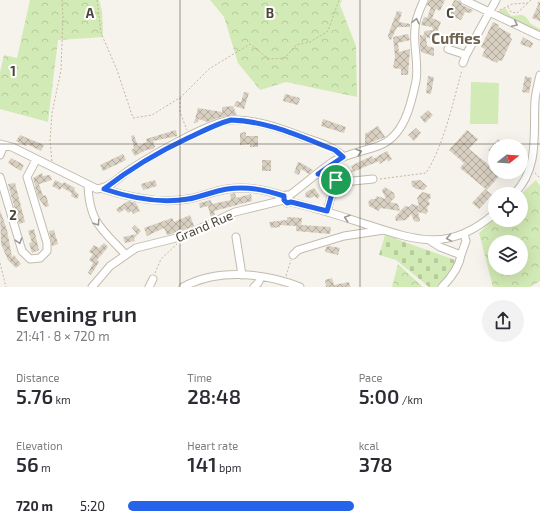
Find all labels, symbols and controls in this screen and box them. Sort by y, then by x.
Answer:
text: A [86,5,95,21]
text: B [266,5,274,21]
text: C [446,5,454,21]
one-way arrow [412,18,420,24]
one-way arrow [510,19,518,27]
district label: Cuffies [431,29,481,47]
text: 1 [10,63,16,79]
north arrow [488,139,528,179]
map controls [488,139,528,275]
one-way arrow [355,149,362,157]
pin [319,163,353,197]
icon: arrive [325,169,347,191]
button: locate [488,187,528,227]
text: 2 [9,207,17,223]
street label: Grand Rue [173,207,235,245]
one-way arrow [344,214,351,223]
one-way arrow [92,218,99,225]
one-way arrow [446,233,452,242]
button: layers [488,235,528,275]
one-way arrow [14,238,23,245]
text: Evening run [16,300,137,326]
button: share [482,300,524,342]
text: 21:41 · 8 × 720 m [16,328,110,344]
text: Distance [16,371,59,384]
text: Time [187,371,212,384]
text: Pace [359,371,382,384]
text: 5.76 [16,384,53,408]
text: 28:48 [187,384,241,408]
text: 5:00 [359,384,399,408]
text: km [53,393,71,406]
text: /km [399,393,423,406]
text: Elevation [16,439,63,452]
text: Heart rate [187,439,238,452]
text: kcal [359,439,379,452]
text: 56 [16,452,39,476]
text: 141 [187,452,217,476]
text: 378 [359,452,393,476]
text: m [39,461,51,474]
text: bpm [217,461,241,474]
text: 720 m [16,498,53,514]
text: 5:20 [80,498,105,514]

